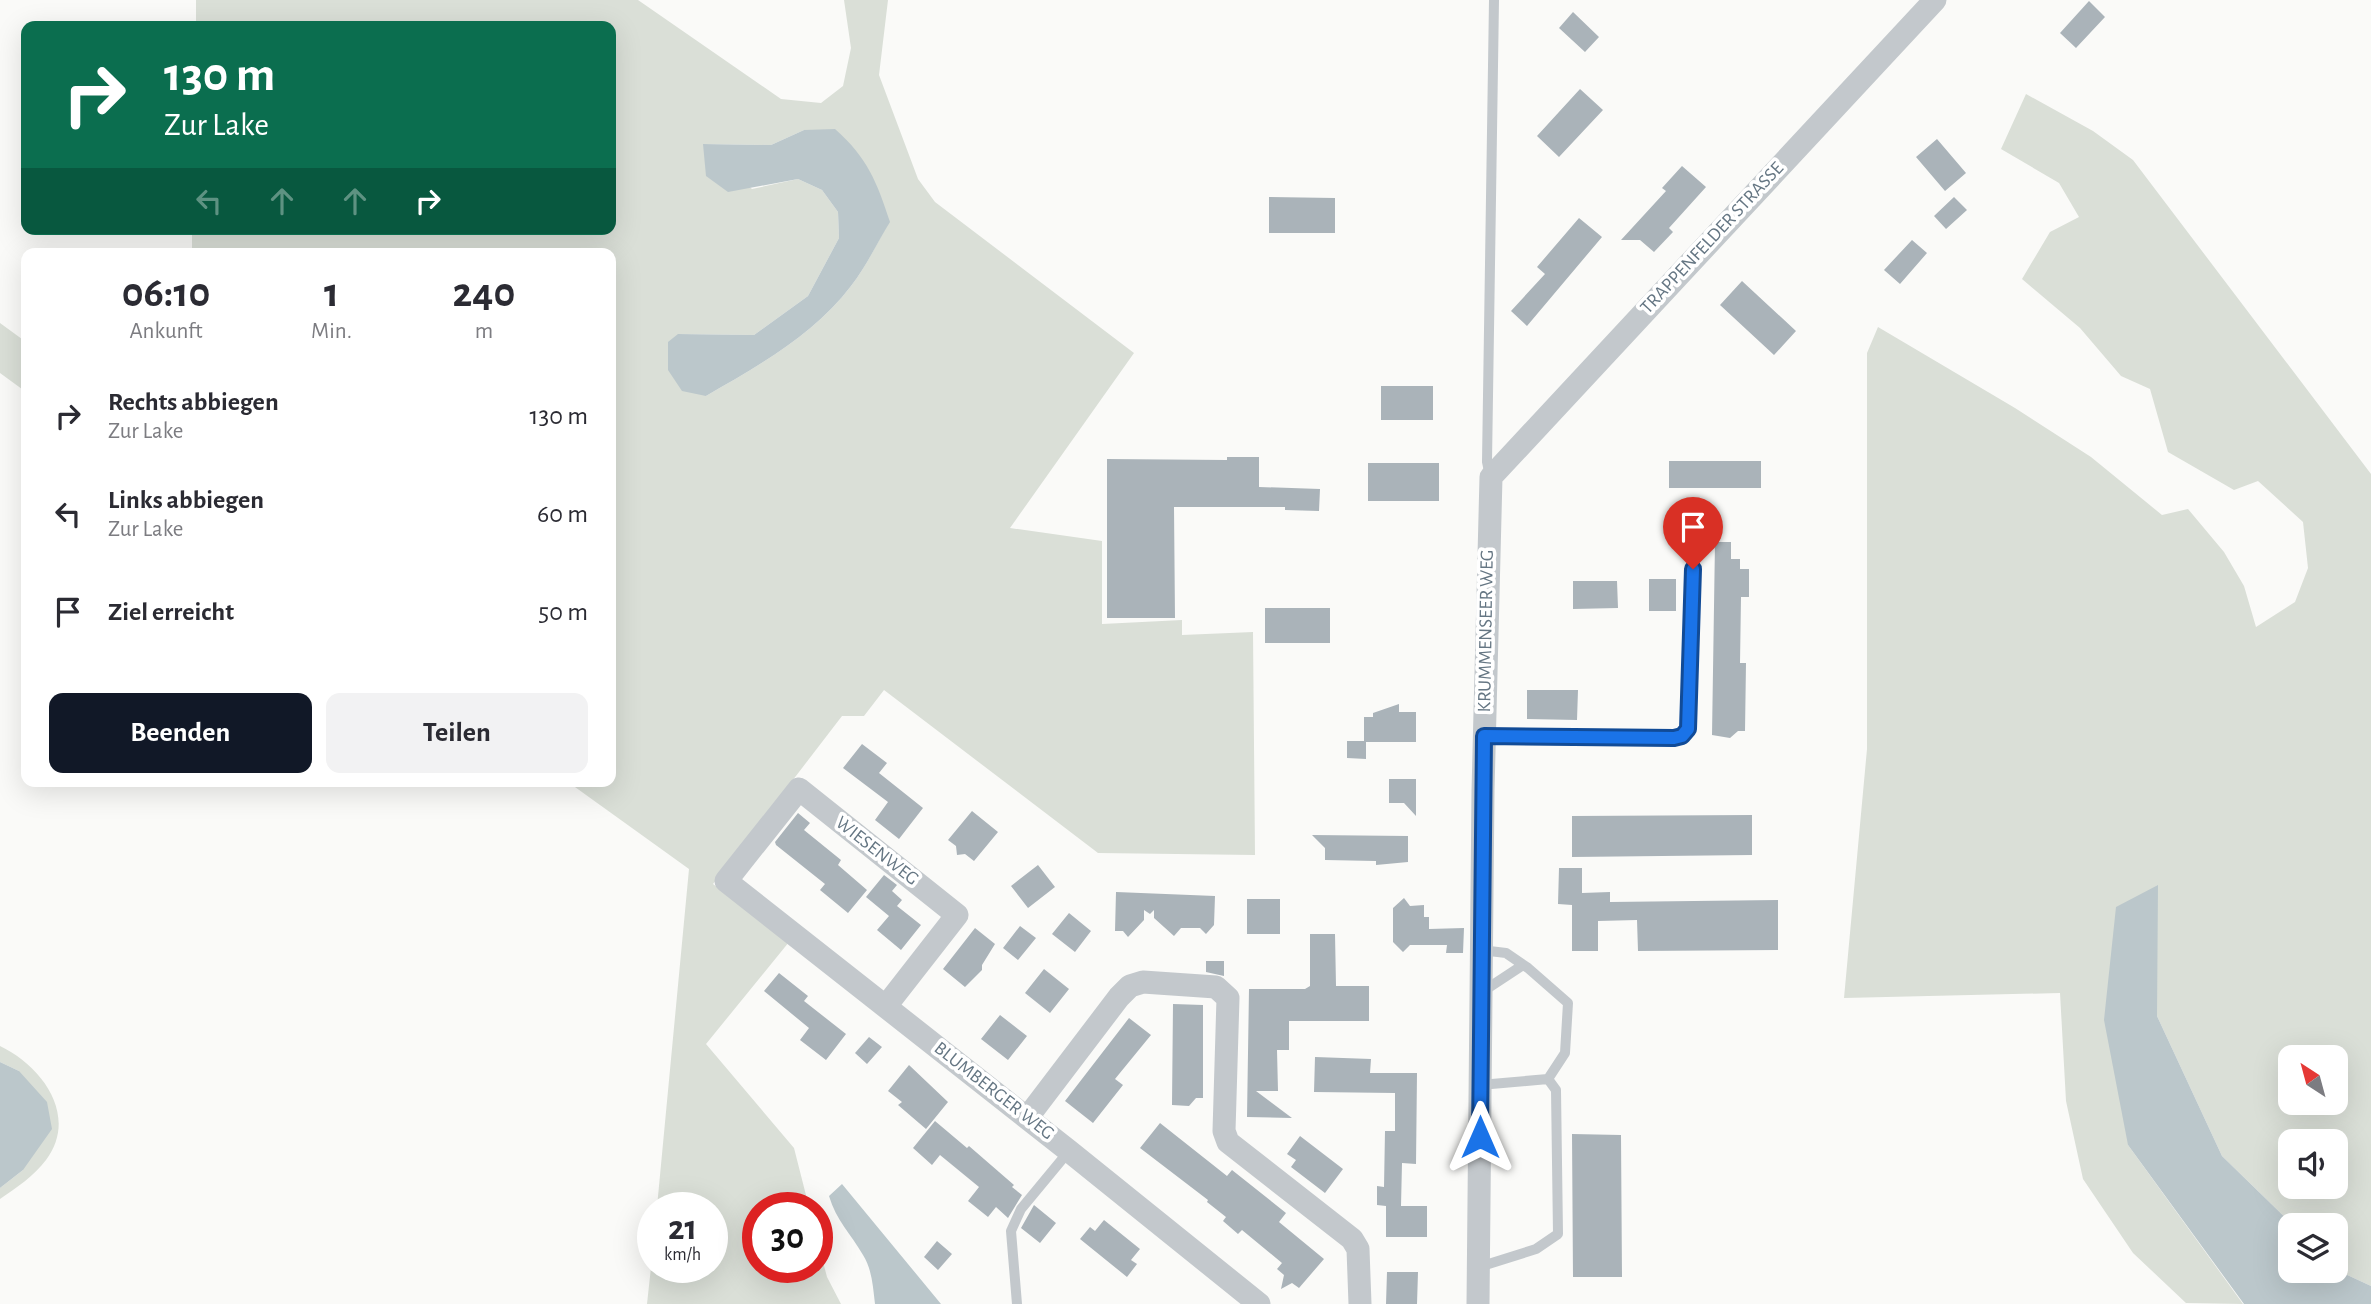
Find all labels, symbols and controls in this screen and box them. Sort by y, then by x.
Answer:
icon: right [49,49,140,140]
text: 130 m [164,51,275,100]
text: Zur Lake [164,109,269,141]
street label: TRAPPENFELDER STRASSE [1637,158,1787,318]
icon: left [190,182,228,220]
icon: ahead [263,182,301,220]
icon: ahead [336,182,374,220]
icon: right [409,182,447,220]
text: 06:10 [122,272,210,314]
text: 1 [324,272,339,314]
text: 240 [453,272,515,314]
text: Ankunft [129,320,203,343]
text: Min. [311,320,352,343]
text: m [475,320,493,343]
text: Rechts abbiegen [108,389,279,415]
icon: right [49,397,87,435]
text: 130 m [530,403,588,429]
text: Zur Lake [108,420,183,443]
text: Links abbiegen [108,487,264,513]
icon: left [49,495,87,533]
pin [1663,497,1723,569]
text: 60 m [537,501,588,527]
icon: arrive [1674,508,1712,546]
text: Zur Lake [108,518,183,541]
street label: KRUMMENSEER WEG [1475,549,1497,713]
icon: arrive [49,593,87,631]
text: Ziel erreicht [108,599,234,625]
text: 50 m [538,599,588,625]
button: Beenden [49,693,312,773]
button: Teilen [326,693,588,773]
street label: WIESENWEG [832,813,922,889]
street label: BLUMBERGER WEG [931,1039,1057,1143]
north arrow [2278,1045,2348,1115]
map controls [2278,1045,2348,1283]
position arrow [1443,1100,1517,1174]
button: sound [2278,1129,2348,1199]
speed limit sign: 30 [742,1192,833,1283]
text: 21 [668,1211,697,1246]
button: layers [2278,1213,2348,1283]
text: km/h [664,1246,701,1264]

